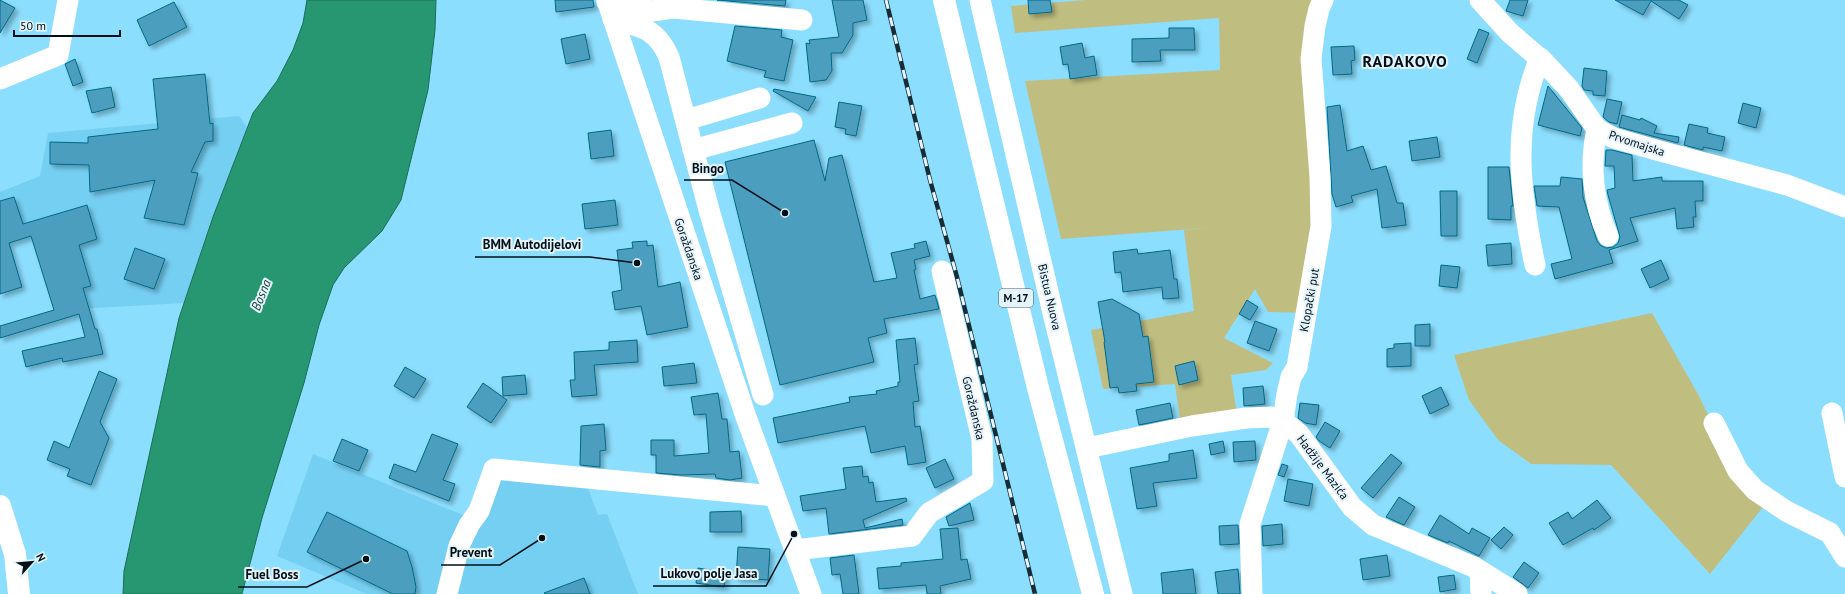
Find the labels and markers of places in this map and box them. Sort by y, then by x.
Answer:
callout: Bingo [684,155,732,180]
callout: BMM Autodijelovi [475,232,590,257]
callout: Prevent [441,540,500,565]
callout: Lukovo polje Jasa [653,561,766,586]
callout: Fuel Boss [238,562,307,587]

